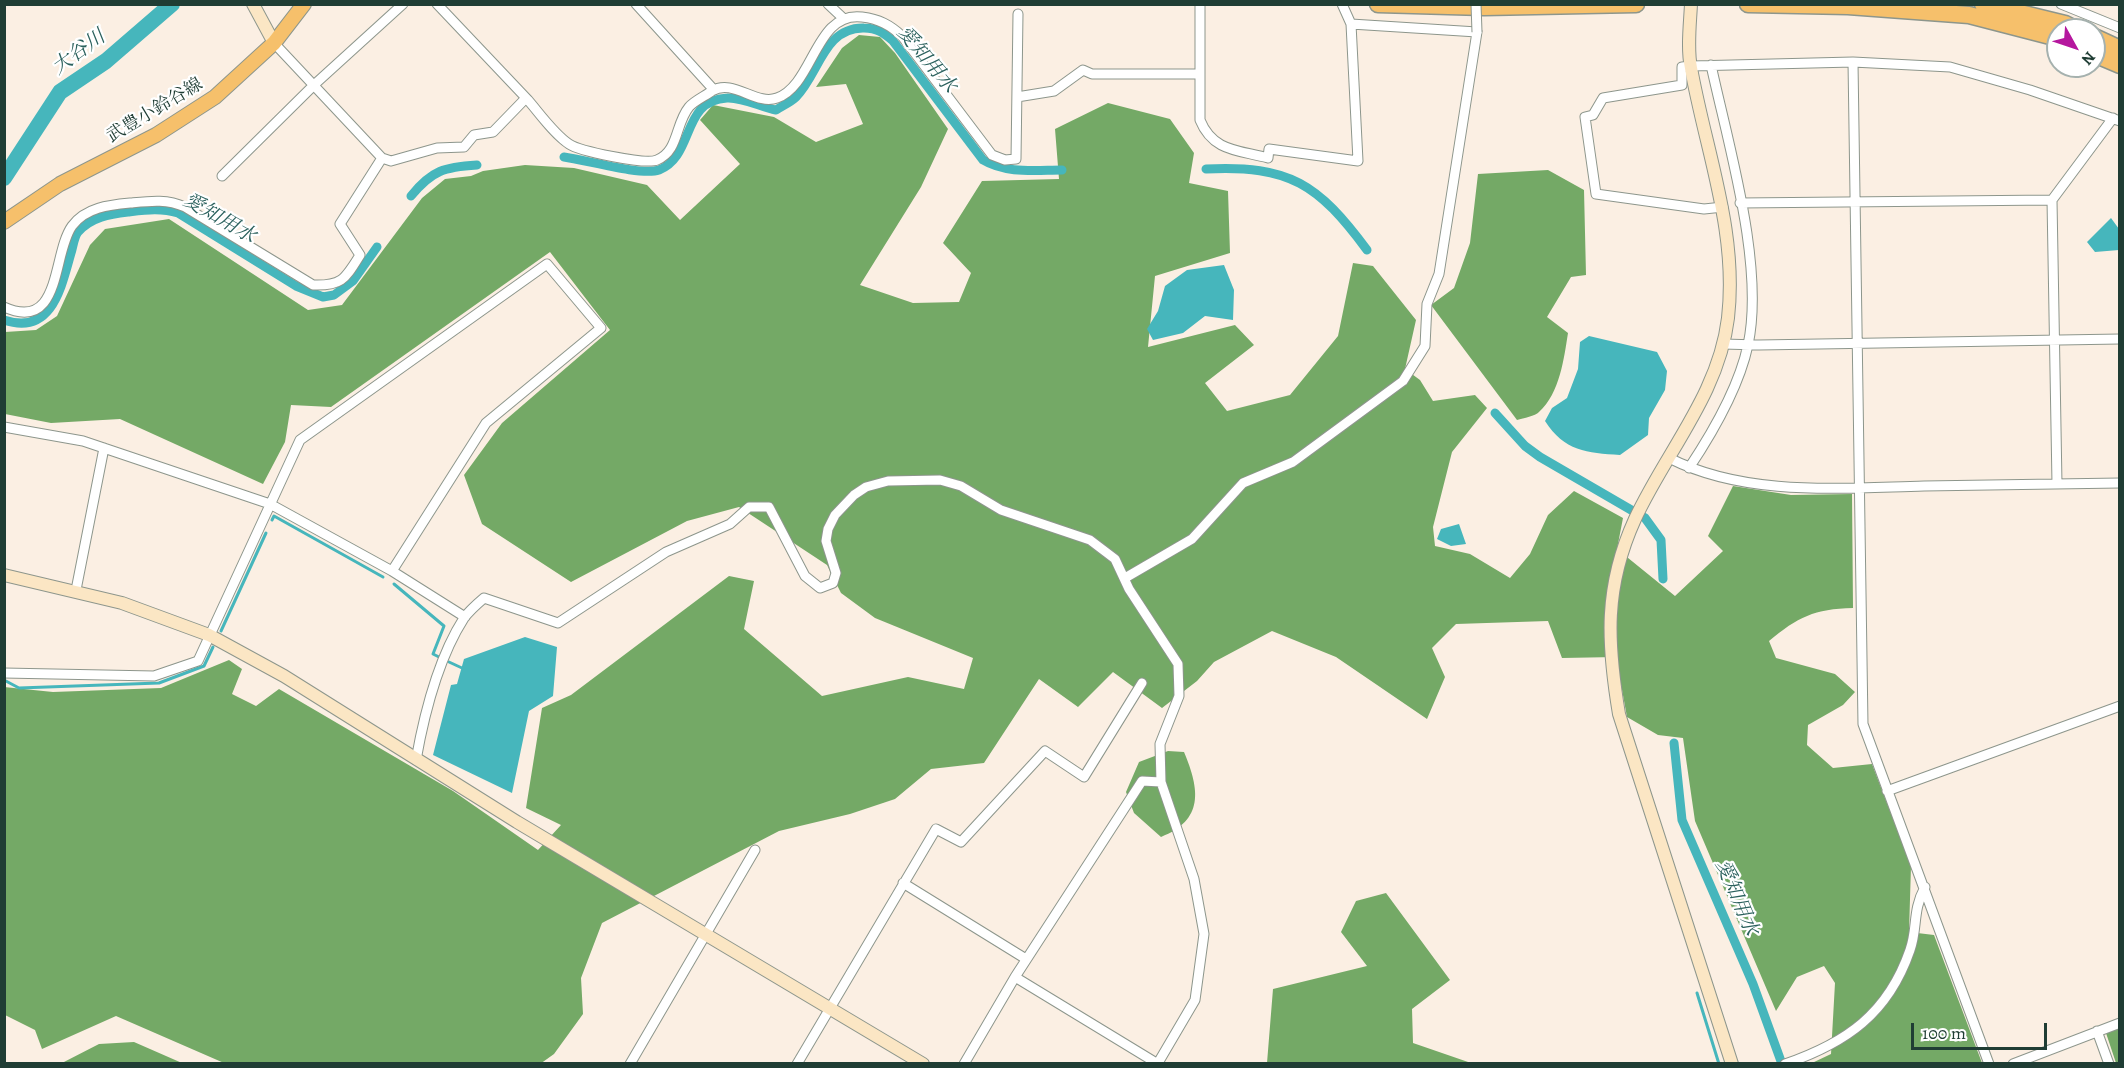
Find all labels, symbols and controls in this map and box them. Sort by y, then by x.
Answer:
north arrow [2046,18,2106,78]
water label: 愛知用水 [891,22,961,98]
water label: 大谷川 [48,26,110,80]
text: N [2076,47,2100,70]
street label: 武豊小鈴谷線 [103,74,207,148]
water label: 愛知用水 [178,189,260,249]
water label: 愛知用水 [1709,856,1763,940]
scale bar [1914,1011,2050,1049]
text: 100 m [1922,1021,1966,1045]

